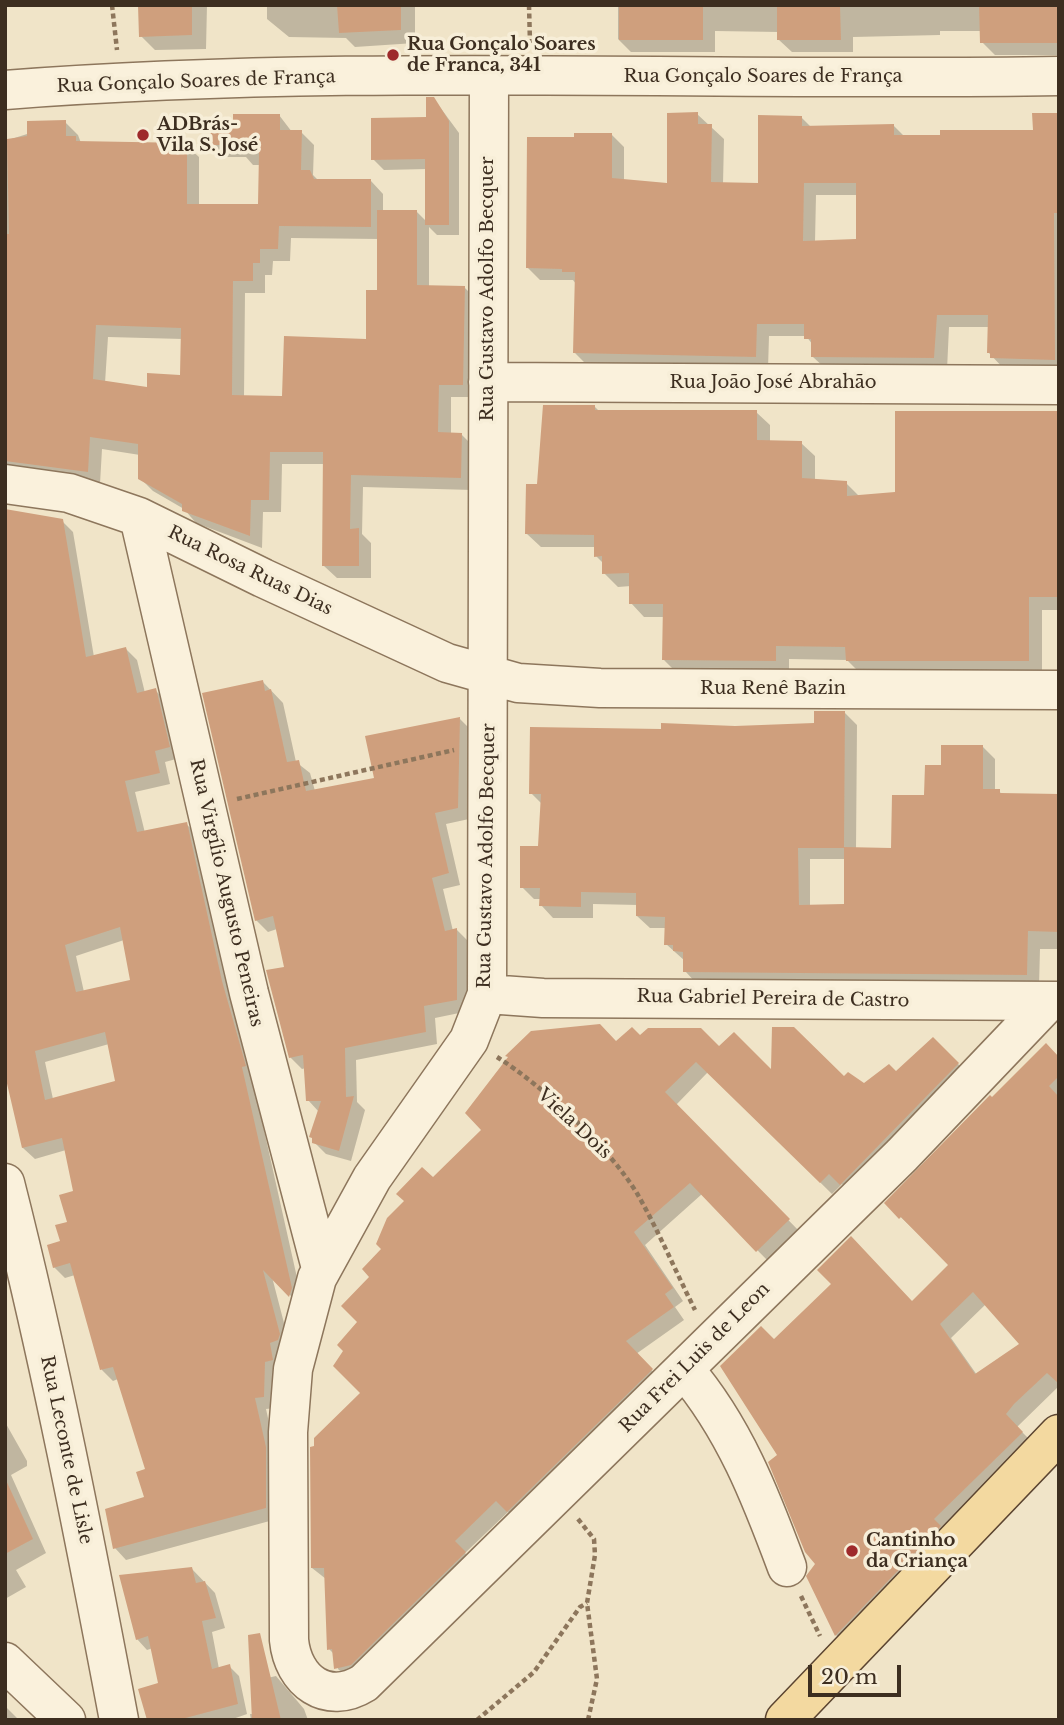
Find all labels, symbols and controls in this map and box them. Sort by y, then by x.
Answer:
place label: Rua Gonçalo Soares de Franca, 341 [407,34,596,76]
marker: Rua Gonçalo Soares de Franca, 341 [385,47,401,63]
street label: Rua Gonçalo Soares de França [56,66,336,98]
street label: Rua Gonçalo Soares de França [623,66,903,88]
place label: ADBrás- Vila S. José [157,114,258,156]
marker: ADBrás- Vila S. José [135,127,151,143]
street label: Rua Gustavo Adolfo Becquer [477,156,499,422]
street label: Rua João José Abrahão [669,372,877,394]
street label: Rua Rosa Ruas Dias [164,522,336,620]
street label: Rua Renê Bazin [700,678,846,700]
street label: Rua Gustavo Adolfo Becquer [474,723,500,989]
street label: Rua Virgílio Augusto Peneiras [185,757,267,1029]
street label: Rua Gabriel Pereira de Castro [636,986,910,1012]
street label: Viela Dois [532,1084,616,1164]
street label: Rua Frei Luis de Leon [616,1279,774,1437]
street label: Rua Leconte de Lisle [35,1354,97,1546]
place label: Cantinho da Criança [866,1530,968,1572]
marker: Cantinho da Criança [844,1543,860,1559]
scale bar [812,1652,905,1696]
text: 20 m [821,1664,878,1690]

